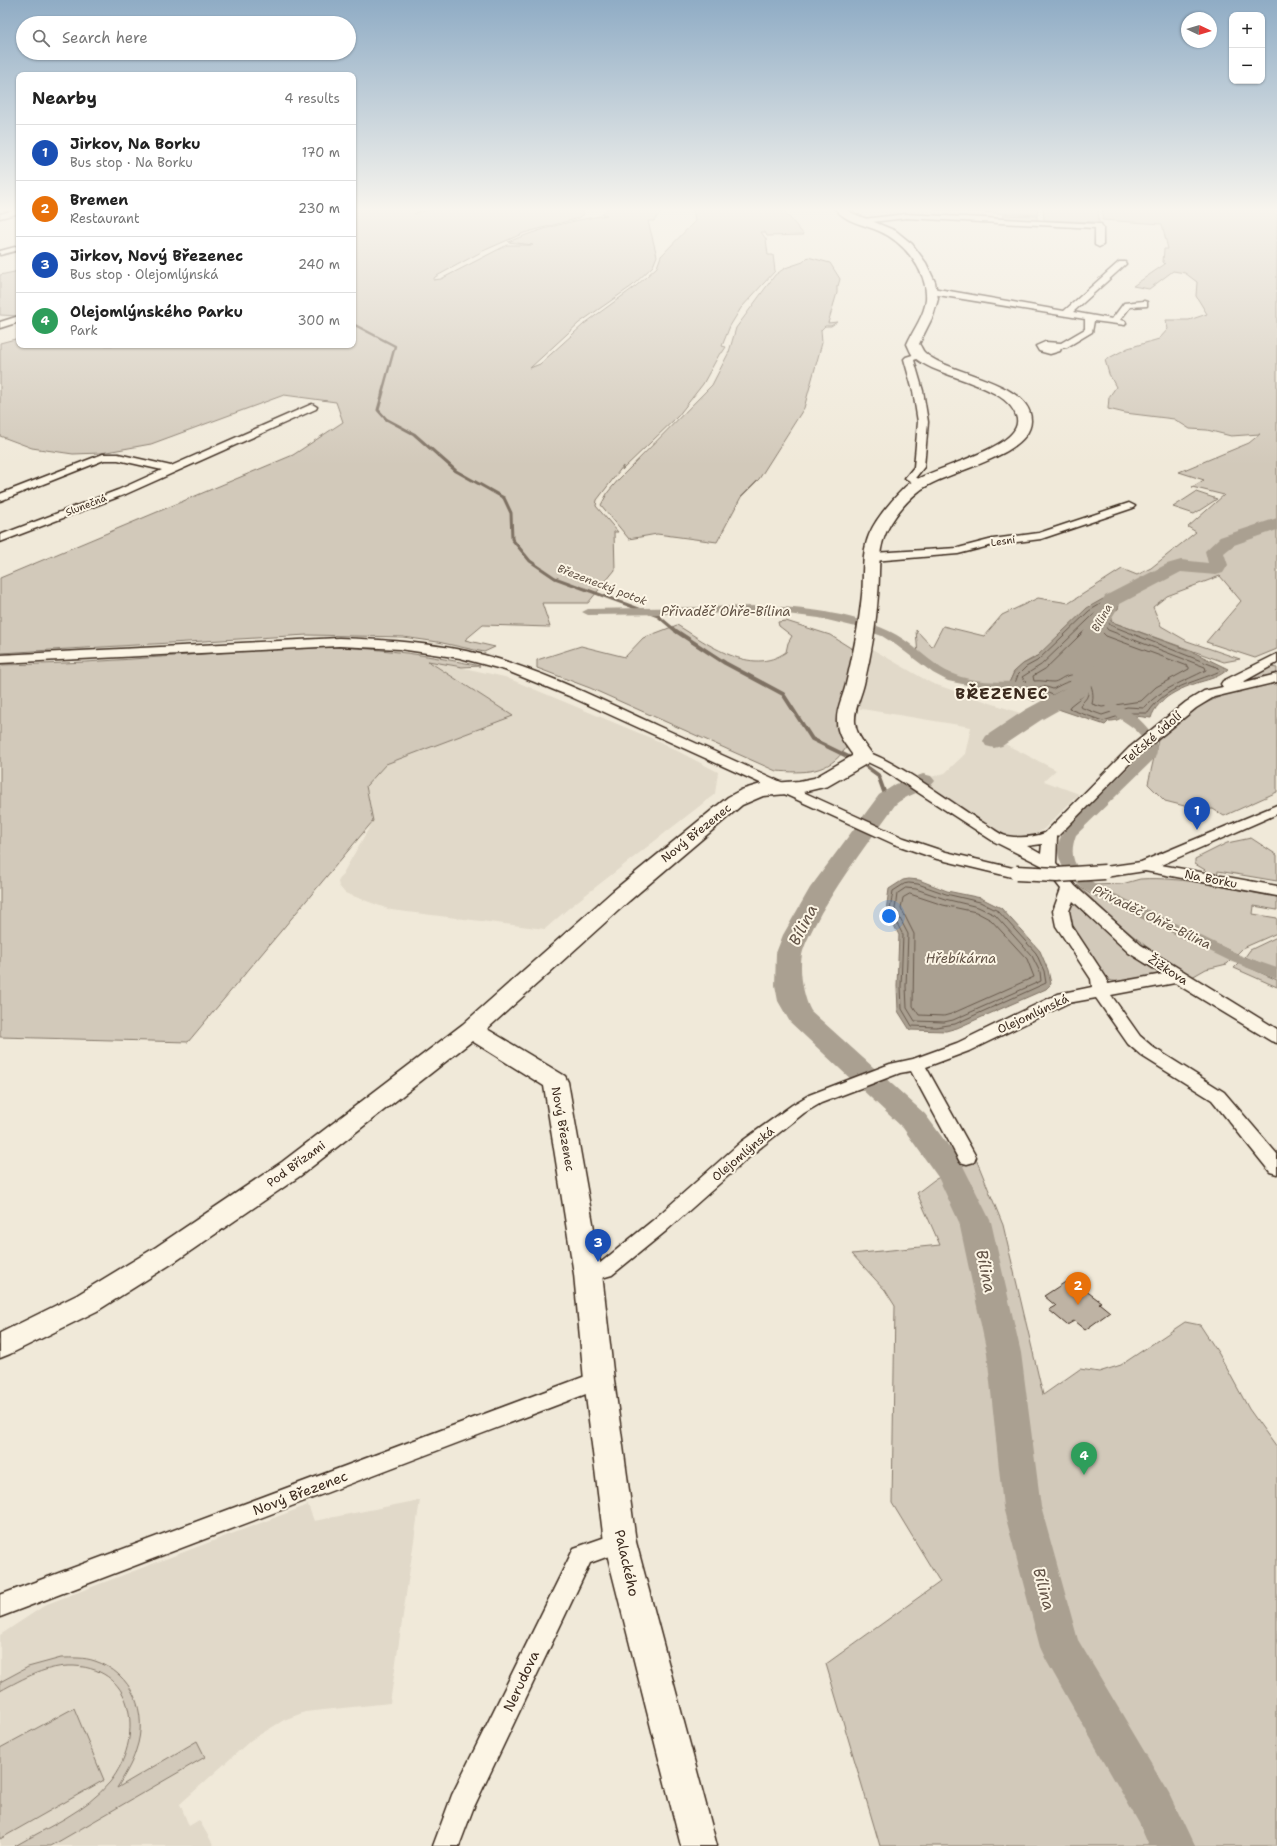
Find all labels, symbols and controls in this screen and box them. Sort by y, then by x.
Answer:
north arrow [1181,12,1217,48]
map controls [1229,12,1265,84]
button: + [1229,12,1265,48]
search box [16,16,356,60]
icon: search [30,27,52,49]
text: Search here [62,28,148,48]
button: − [1229,48,1265,84]
text: Nearby [32,87,97,109]
text: 4 results [284,90,340,107]
text: Jirkov, Na Borku [70,134,201,154]
text: 1 [42,144,48,161]
text: 170 m [302,144,340,161]
text: Bus stop · Na Borku [70,154,193,171]
text: Bremen [70,190,128,210]
text: 2 [40,200,50,217]
text: 230 m [298,200,340,217]
text: Restaurant [70,210,140,227]
text: Jirkov, Nový Březenec [70,246,243,266]
text: 3 [40,256,50,273]
text: 240 m [298,256,340,273]
text: Bus stop · Olejomlýnská [70,266,218,283]
text: Olejomlýnského Parku [70,302,243,322]
text: 4 [40,312,50,329]
text: 300 m [297,312,340,329]
text: Park [70,322,98,339]
street label: Slunečná [64,491,109,519]
street label: Lesní [990,533,1016,549]
water label: Březenecký potok [555,561,650,609]
water label: Bílina [1088,601,1116,635]
water label: Přivaděč Ohře-Bílina [661,603,791,620]
district label: BŘEZENEC [955,683,1049,704]
street label: Telčské údolí [1119,707,1186,768]
pin: 1 [1184,797,1210,830]
street label: Nový Březenec [658,800,734,866]
street label: Na Borku [1183,866,1239,892]
water label: Přivaděč Ohře-Bílina [1090,881,1214,953]
water label: Bílina [784,901,822,949]
your location [879,906,899,926]
water label: Hřebíkárna [926,950,996,967]
street label: Žižkova [1145,951,1191,989]
street label: Olejomlýnská [995,990,1072,1037]
street label: Nový Březenec [548,1085,578,1173]
street label: Olejomlýnská [708,1123,778,1185]
street label: Pod Břízami [263,1137,329,1191]
pin: 3 [585,1229,611,1262]
water label: Bílina [971,1248,1001,1294]
pin: 2 [1065,1272,1091,1305]
pin: 4 [1071,1442,1097,1475]
street label: Nový Březenec [250,1467,350,1519]
street label: Palackého [611,1528,643,1598]
water label: Bílina [1028,1565,1060,1613]
street label: Nerudova [499,1647,543,1714]

